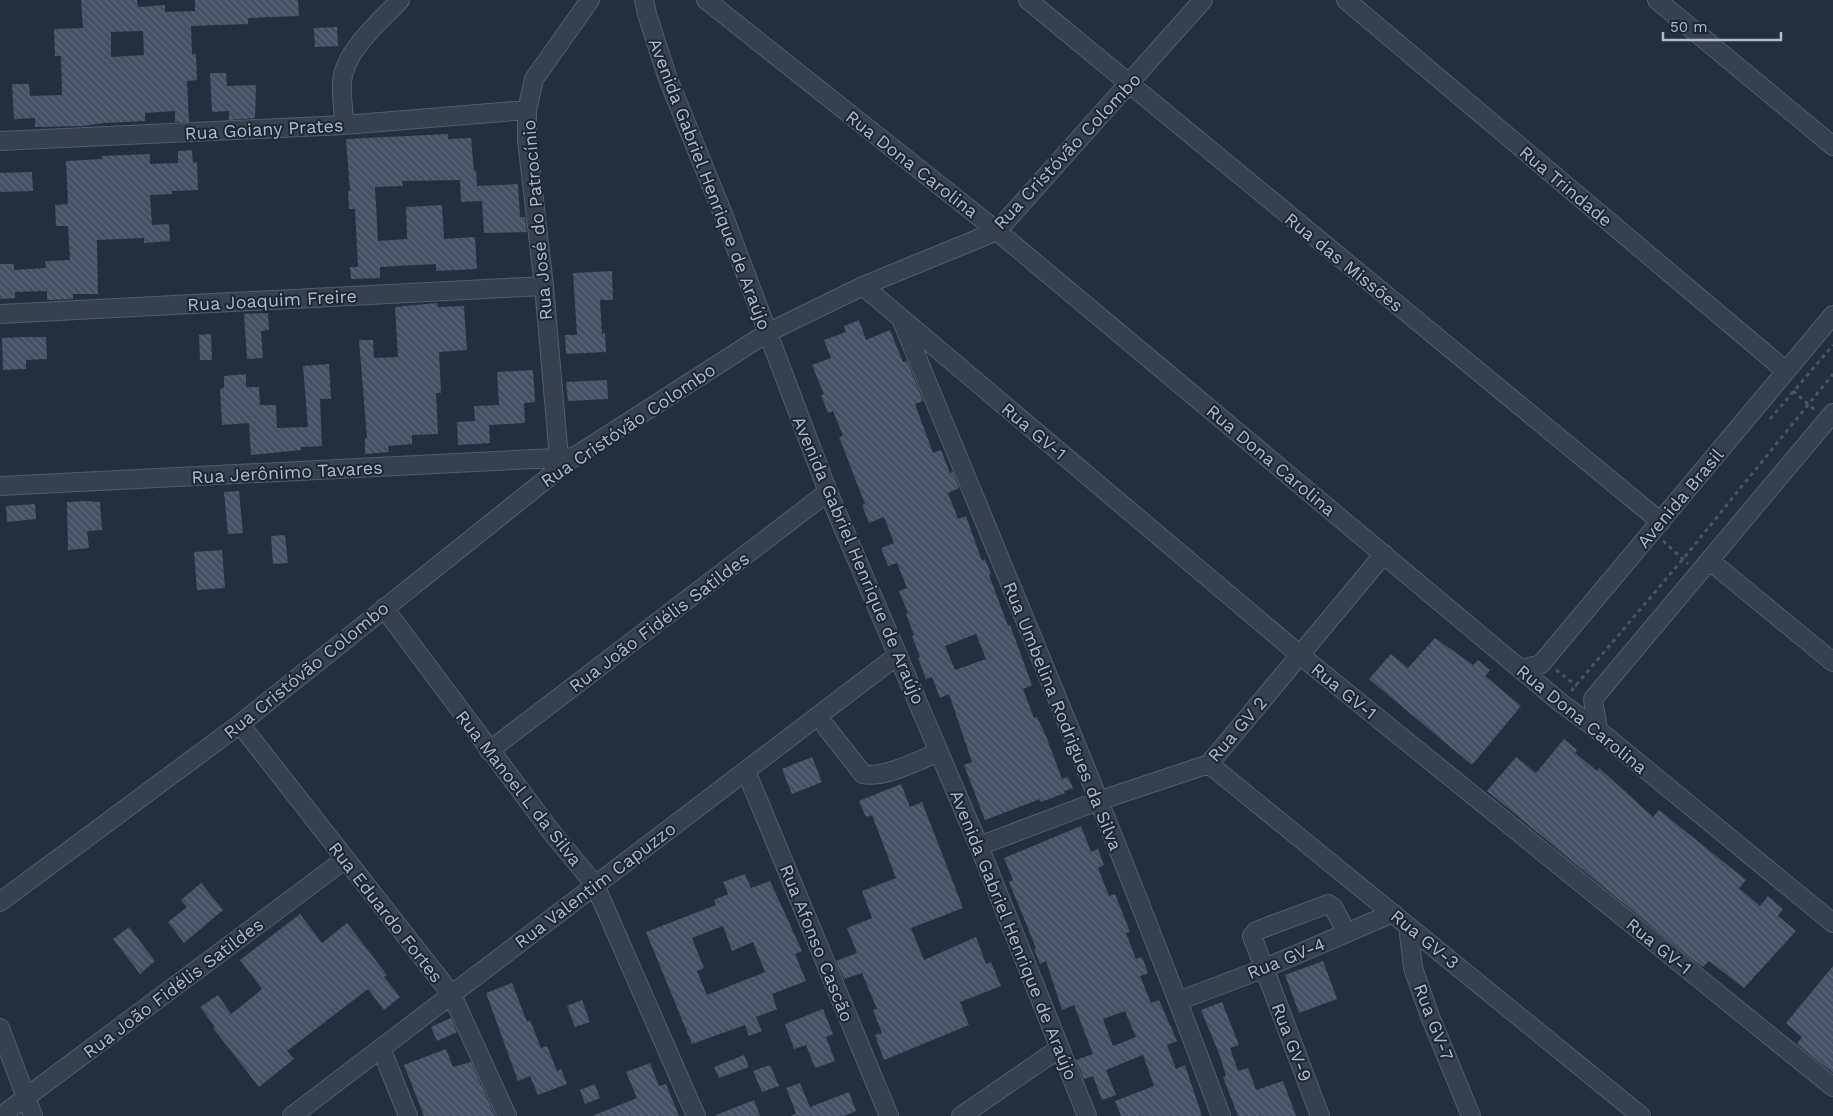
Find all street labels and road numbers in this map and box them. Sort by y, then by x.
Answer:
street label: Avenida Gabriel Henrique de Araújo [645,35,775,333]
street label: Rua Cristóvão Colombo [989,68,1145,234]
street label: Rua Dona Carolina [842,106,982,222]
street label: Rua Goiany Prates [184,114,344,144]
street label: Rua José do Patrocínio [518,119,556,321]
street label: Rua Trindade [1515,141,1617,231]
street label: Rua das Missões [1281,208,1407,316]
street label: Rua Joaquim Freire [187,285,357,315]
street label: Rua Cristóvão Colombo [537,359,719,491]
street label: Rua GV-1 [997,398,1071,464]
street label: Rua Dona Carolina [1202,400,1340,520]
street label: Avenida Gabriel Henrique de Araújo [789,413,929,707]
street label: Avenida Brasil [1632,444,1728,552]
street label: Rua Jerônimo Tavares [191,457,383,487]
street label: Rua João Fidélis Satildes [565,547,753,697]
street label: Rua Umbelina Rodrigues da Silva [999,579,1127,853]
street label: Rua Cristóvão Colombo [219,597,393,743]
street label: Rua GV-1 [1307,658,1381,724]
street label: Rua Dona Carolina [1513,660,1651,778]
street label: Rua GV 2 [1203,692,1271,766]
street label: Rua Manoel L da Silva [452,706,586,870]
street label: Avenida Gabriel Henrique de Araújo [946,787,1082,1083]
street label: Rua Valentim Capuzzo [510,818,680,952]
street label: Rua Eduardo Fortes [325,837,447,987]
street label: Rua Afonso Cascão [776,861,858,1025]
street label: Rua GV-3 [1387,905,1463,973]
street label: Rua João Fidélis Satildes [79,913,267,1063]
street label: Rua GV-1 [1622,913,1696,979]
street label: Rua GV-4 [1244,933,1328,983]
street label: Rua GV-7 [1410,981,1458,1063]
street label: Rua GV-9 [1267,1000,1317,1084]

